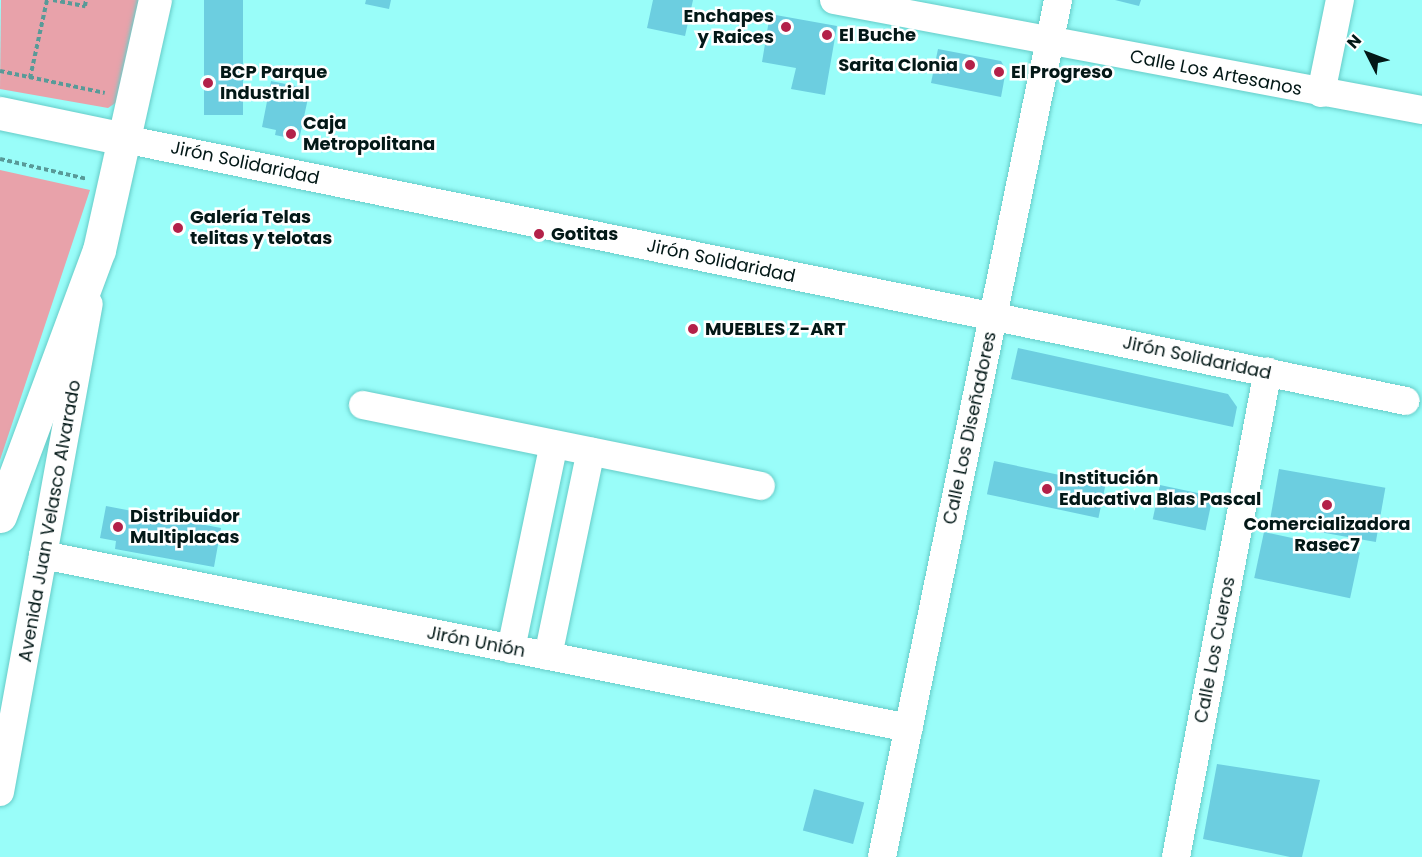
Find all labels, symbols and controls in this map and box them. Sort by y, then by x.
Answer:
place label: Enchapes y Raices [684,6,774,48]
marker: Enchapes y Raices [779,20,793,34]
place label: El Buche [839,24,916,46]
north arrow [1338,24,1398,84]
marker: El Buche [820,28,834,42]
text: N [1342,29,1367,54]
street label: Calle Los Artesanos [1128,46,1304,100]
place label: Sarita Clonia [838,54,958,76]
marker: Sarita Clonia [963,58,977,72]
place label: El Progreso [1011,61,1113,83]
place label: BCP Parque Industrial [220,62,327,104]
marker: El Progreso [992,65,1006,79]
marker: BCP Parque Industrial [201,76,215,90]
place label: Caja Metropolitana [303,113,435,156]
marker: Caja Metropolitana [284,127,298,141]
street label: Jirón Solidaridad [169,137,321,189]
place label: Galería Telas telitas y telotas [190,207,332,250]
marker: Galería Telas telitas y telotas [171,221,185,235]
place label: Gotitas [551,223,618,245]
marker: Gotitas [532,227,546,241]
street label: Jirón Solidaridad [645,235,797,287]
place label: MUEBLES Z-ART [705,318,846,340]
marker: MUEBLES Z-ART [686,322,700,336]
street label: Calle Los Diseñadores [939,330,1001,526]
street label: Jirón Solidaridad [1121,332,1273,384]
street label: Avenida Juan Velasco Alvarado [15,378,85,664]
place label: Institución Educativa Blas Pascal [1059,468,1261,510]
marker: Institución Educativa Blas Pascal [1040,482,1054,496]
marker: Comercializadora Rasec7 [1320,498,1334,512]
place label: Distribuidor Multiplacas [130,506,240,548]
place label: Comercializadora Rasec7 [1244,514,1410,556]
marker: Distribuidor Multiplacas [111,520,125,534]
street label: Calle Los Cueros [1190,575,1240,725]
street label: Jirón Unión [425,622,527,662]

